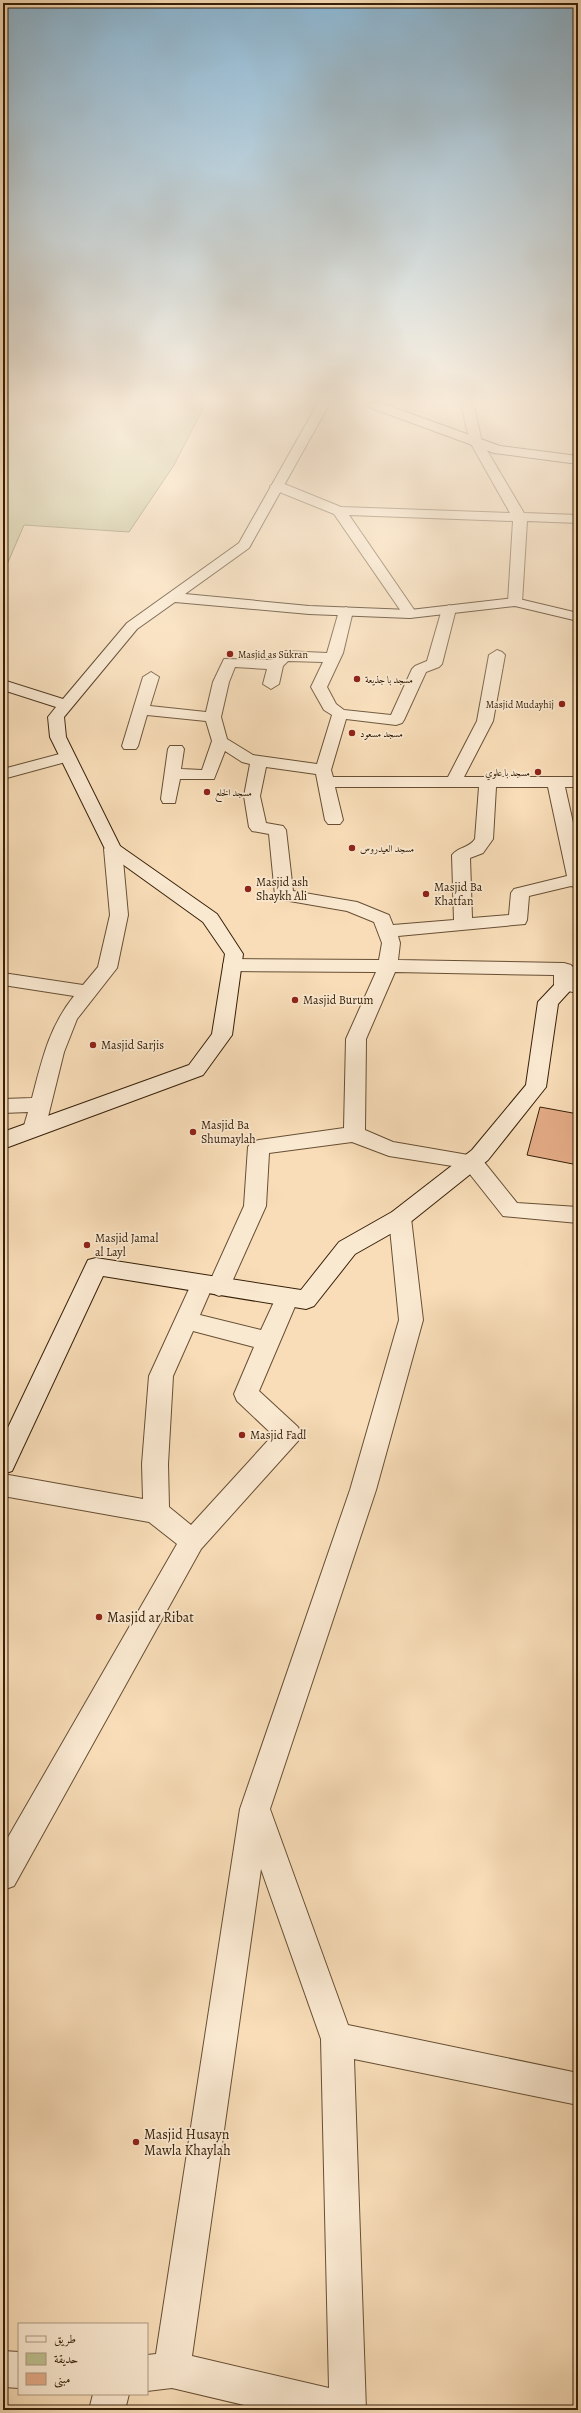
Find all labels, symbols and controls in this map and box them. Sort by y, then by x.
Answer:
place label: Masjid as Sukran [238,648,308,661]
marker: Masjid as Sukran [225,649,235,659]
place label: مسجد با جذيعة [365,673,413,686]
marker: مسجد با جذيعة [352,674,362,684]
place label: Masjid Mudayhij [486,698,554,711]
marker: Masjid Mudayhij [557,699,567,709]
place label: مسجد مسعود [360,727,403,740]
marker: مسجد مسعود [347,728,357,738]
place label: مسجد با علوي [485,766,530,781]
marker: مسجد با علوي [533,767,543,777]
place label: مسجد الخلع [215,786,252,802]
marker: مسجد الخلع [202,787,212,797]
place label: مسجد العيدروس [360,842,414,855]
marker: مسجد العيدروس [347,843,357,853]
place label: Masjid ash Shaykh Ali [256,874,309,904]
place label: Masjid Ba Khatfan [434,879,483,909]
marker: Masjid ash Shaykh Ali [243,884,253,894]
marker: Masjid Ba Khatfan [421,889,431,899]
place label: Masjid Burum [303,992,373,1008]
marker: Masjid Burum [290,995,300,1005]
place label: Masjid Sarjis [101,1037,164,1053]
marker: Masjid Sarjis [88,1040,98,1050]
place label: Masjid Ba Shumaylah [201,1117,256,1147]
marker: Masjid Ba Shumaylah [188,1127,198,1137]
place label: Masjid Jamal al Layl [95,1230,158,1260]
marker: Masjid Jamal al Layl [82,1240,92,1250]
place label: Masjid Fadl [250,1427,306,1443]
marker: Masjid Fadl [237,1430,247,1440]
place label: Masjid ar Ribat [107,1608,194,1627]
marker: Masjid ar Ribat [94,1612,104,1622]
place label: Masjid Husayn Mawla Khaylah [144,2125,231,2160]
marker: Masjid Husayn Mawla Khaylah [131,2137,141,2147]
legend [18,2323,148,2395]
text: طريق [54,2331,76,2347]
text: حديقة [54,2351,78,2367]
text: مبنى [54,2371,70,2388]

